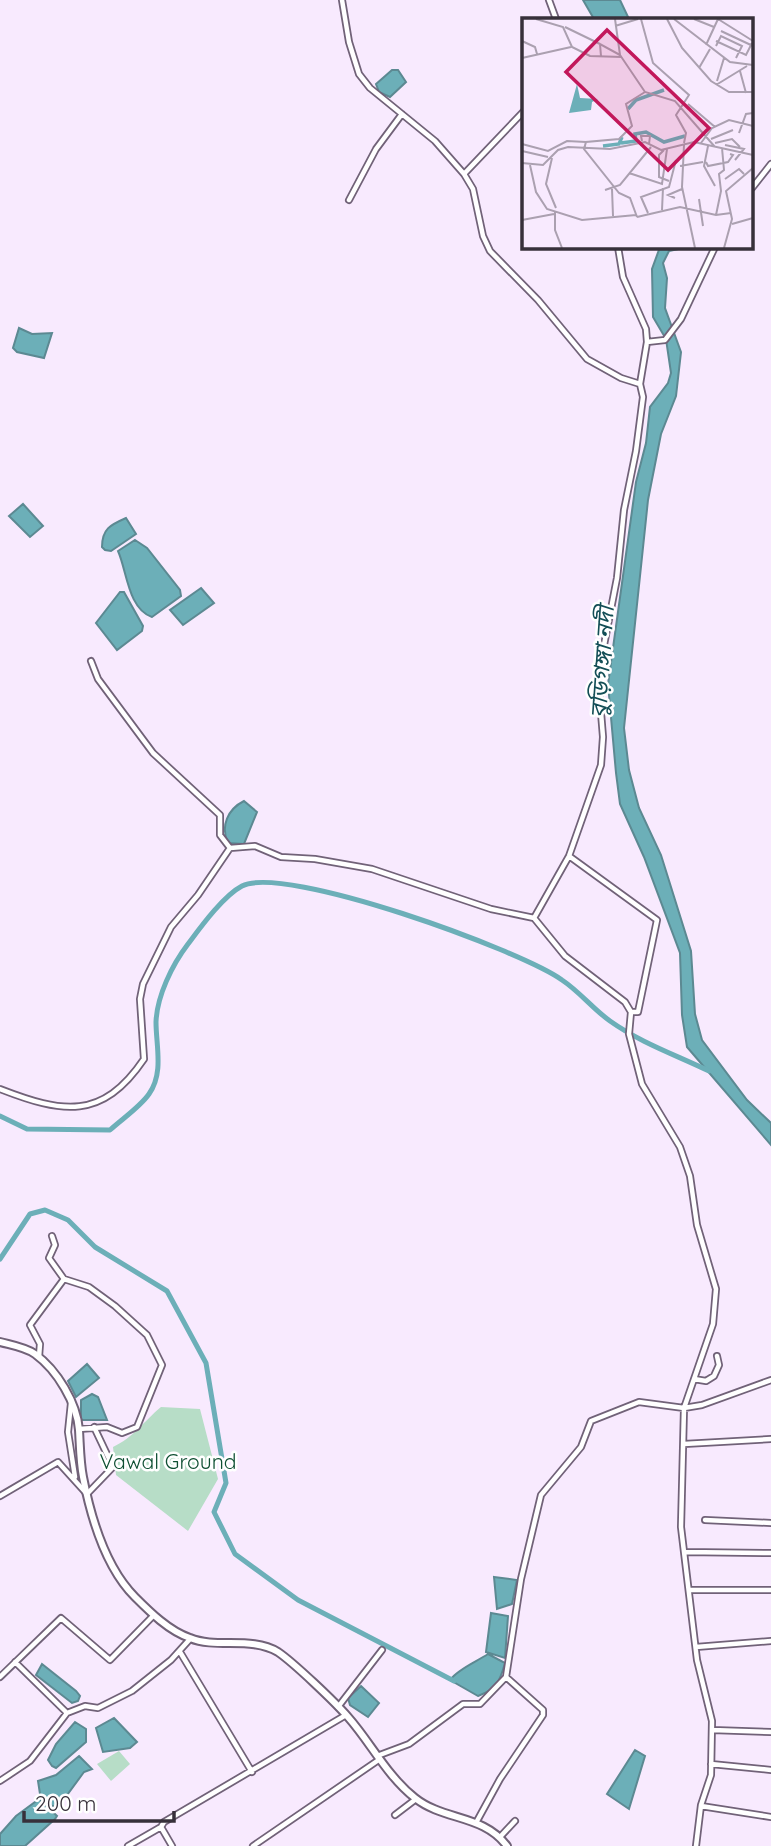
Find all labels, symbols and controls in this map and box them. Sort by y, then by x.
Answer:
inset map [522,18,754,248]
water label: বুড়িগঙ্গা নদী [583,601,620,719]
park label: Vawal Ground [99,1448,237,1474]
scale bar [24,1780,175,1824]
text: 200 m [35,1790,97,1816]

